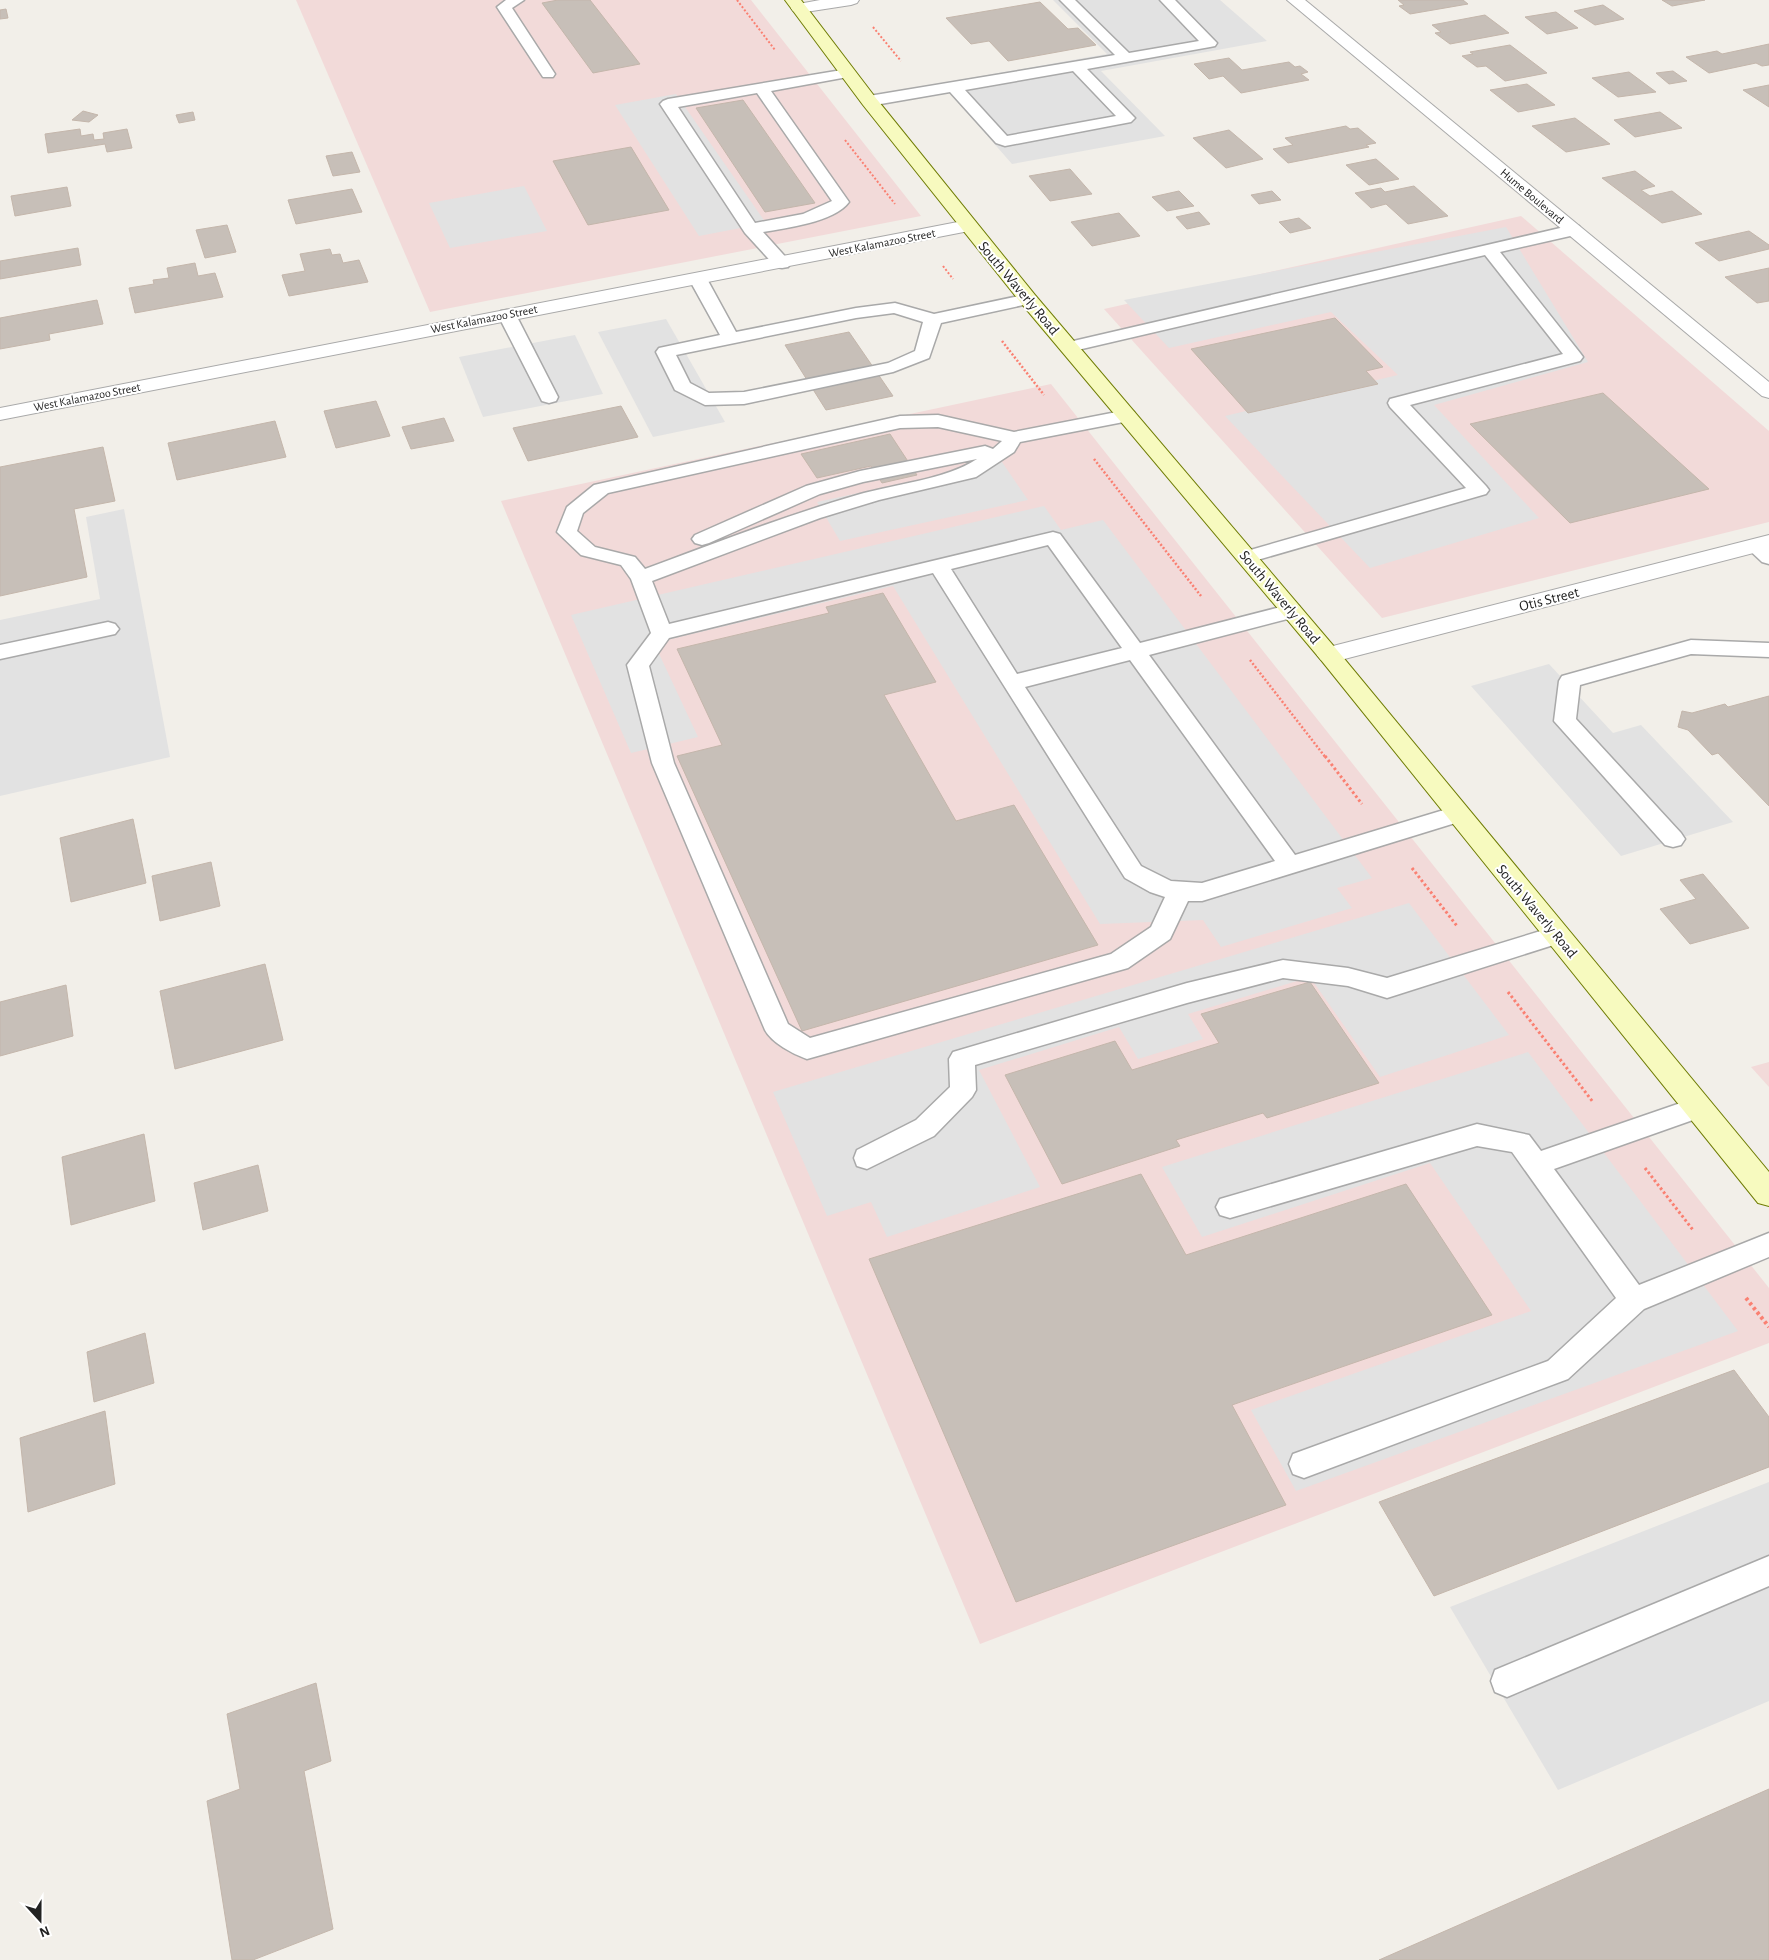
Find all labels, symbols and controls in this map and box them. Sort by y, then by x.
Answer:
street label: Hume Boulevard [1498,166,1566,226]
street label: West Kalamazoo Street [828,227,936,259]
street label: South Waverly Road [975,239,1062,338]
street label: West Kalamazoo Street [430,303,538,335]
street label: West Kalamazoo Street [33,381,141,413]
street label: South Waverly Road [1236,548,1323,647]
street label: Otis Street [1518,585,1581,614]
street label: South Waverly Road [1493,862,1580,961]
north arrow [15,1895,65,1945]
text: N [37,1923,51,1939]

